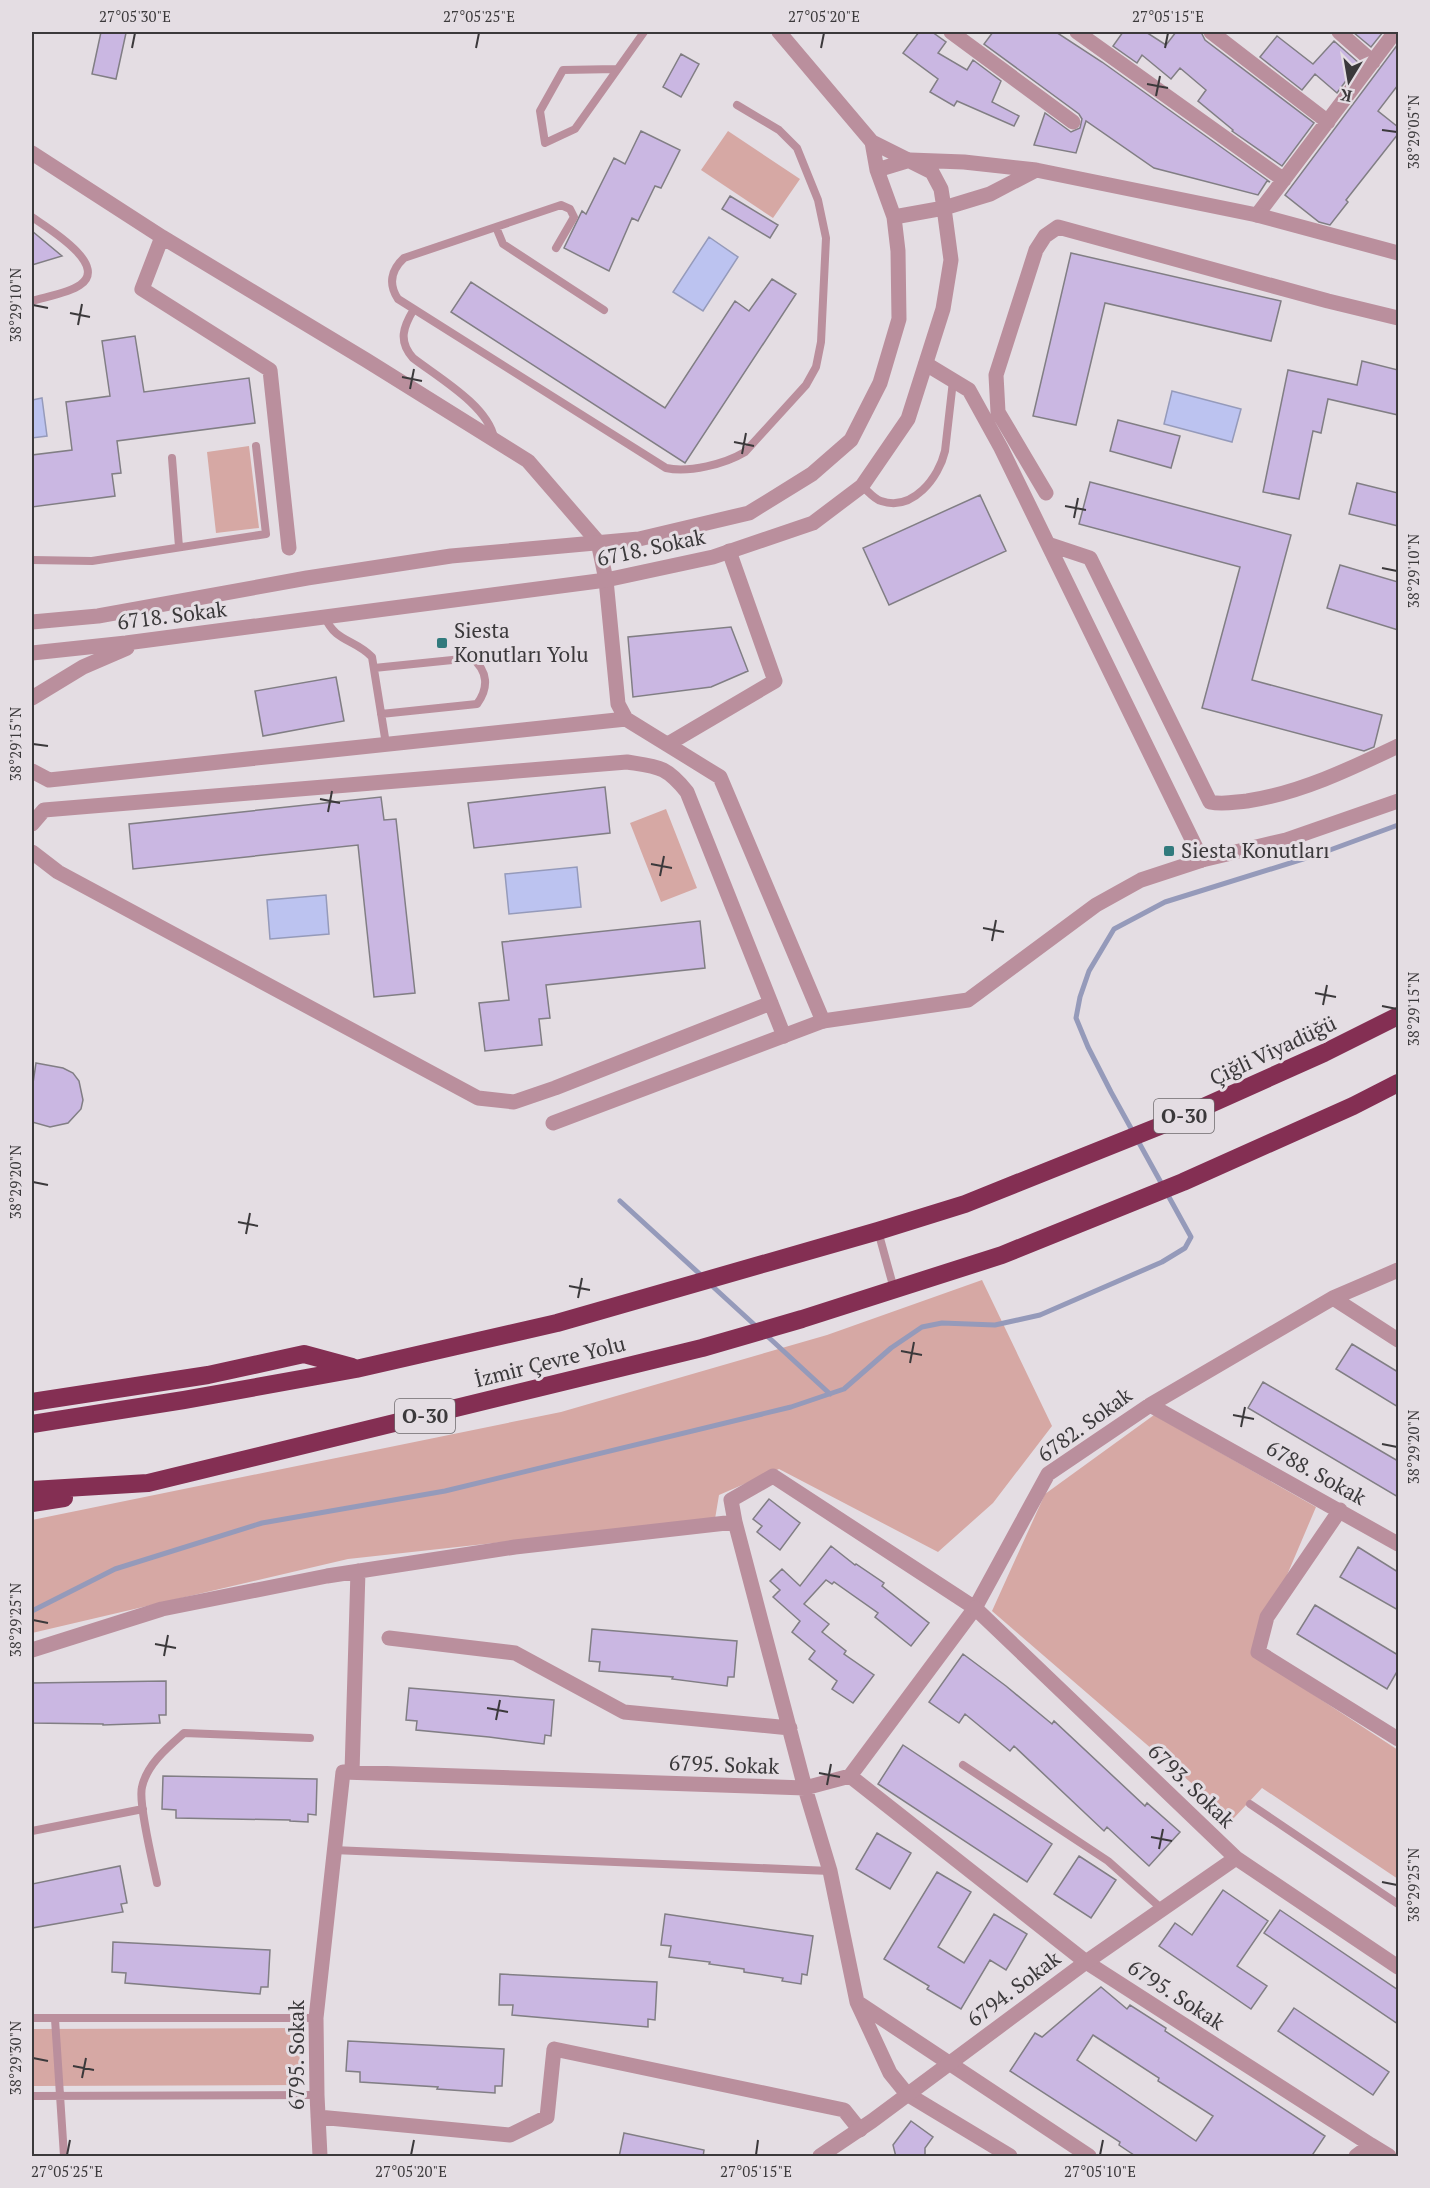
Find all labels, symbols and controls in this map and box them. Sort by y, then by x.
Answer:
text: 27°05'30"E [99,6,171,26]
text: 27°05'25"E [443,6,515,26]
text: 27°05'20"E [788,6,860,26]
text: 27°05'15"E [1132,6,1204,26]
north arrow [1319,51,1379,111]
text: K [1338,84,1354,108]
text: 38°29'05"N [1403,95,1423,169]
text: 38°29'10"N [5,268,25,342]
street label: 6718. Sokak [594,522,708,572]
text: 38°29'10"N [1403,534,1423,608]
street label: 6718. Sokak [116,594,228,636]
place label: Siesta Konutları Yolu [454,616,589,668]
marker: Siesta Konutları Yolu [435,636,449,650]
text: 38°29'15"N [5,707,25,781]
place label: Siesta Konutları [1181,836,1330,864]
marker: Siesta Konutları [1162,844,1176,858]
text: 38°29'15"N [1403,972,1423,1046]
street label: Çiğli Viyadüğü [1205,1009,1340,1092]
road number: O-30 [1154,1099,1214,1133]
text: 38°29'20"N [5,1145,25,1219]
street label: İzmir Çevre Yolu [471,1329,628,1393]
street label: 6782. Sokak [1032,1380,1137,1468]
road number: O-30 [395,1399,455,1433]
text: 38°29'20"N [1403,1410,1423,1484]
street label: 6788. Sokak [1262,1433,1372,1511]
text: 38°29'25"N [5,1583,25,1657]
street label: 6793. Sokak [1142,1737,1241,1834]
street label: 6795. Sokak [669,1748,780,1780]
text: 38°29'25"N [1403,1848,1423,1922]
street label: 6794. Sokak [961,1944,1066,2032]
street label: 6795. Sokak [1123,1952,1230,2036]
street label: 6795. Sokak [282,2000,310,2110]
text: 38°29'30"N [5,2021,25,2095]
text: 27°05'25"E [31,2161,103,2181]
text: 27°05'20"E [375,2161,447,2181]
text: 27°05'15"E [720,2161,792,2181]
text: 27°05'10"E [1064,2161,1136,2181]

